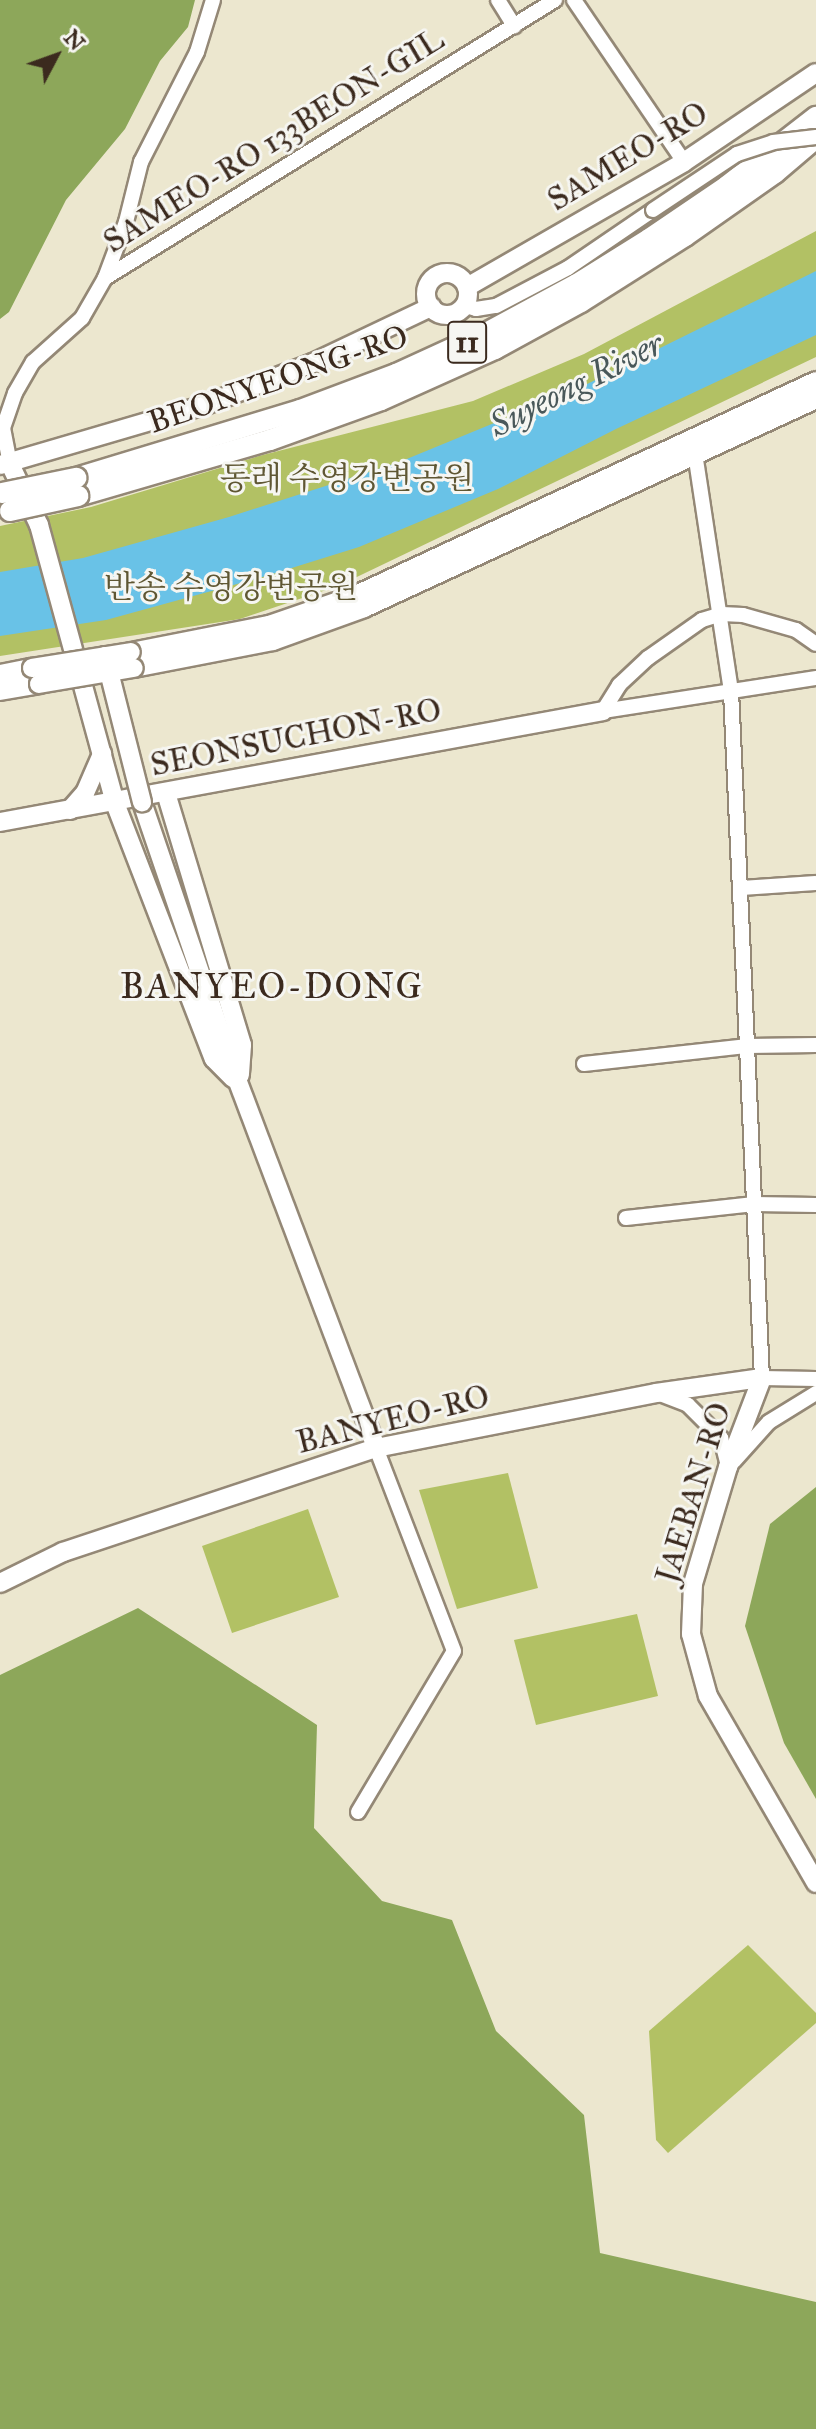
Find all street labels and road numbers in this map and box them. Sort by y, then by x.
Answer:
street label: SAMEO-RO 133BEON-GIL [97,20,451,262]
street label: SAMEO-RO [541,94,715,220]
road number: 11 [447,316,487,368]
street label: BEONYEONG-RO [143,318,413,442]
street label: SEONSUCHON-RO [147,691,445,785]
street label: BANYEO-RO [293,1378,493,1462]
street label: JAEBAN-RO [648,1398,740,1588]

